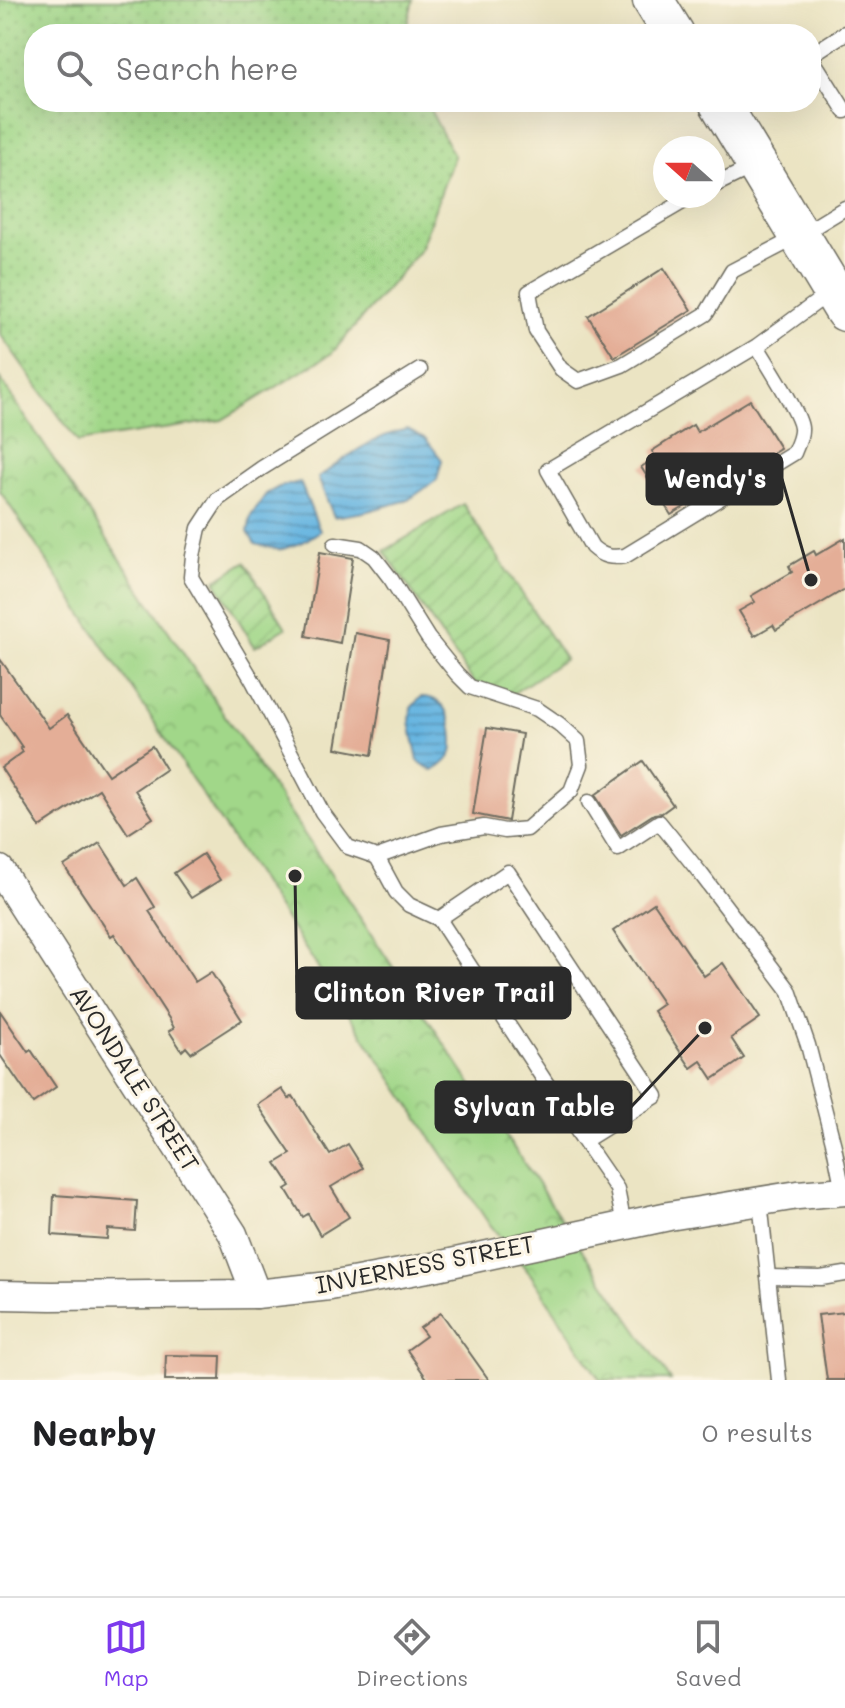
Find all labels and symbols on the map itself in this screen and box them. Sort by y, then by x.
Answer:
north arrow [653,136,725,208]
callout: Wendy's [647,454,782,504]
text: Wendy's [663,461,767,495]
callout: Clinton River Trail [297,968,570,1018]
text: Clinton River Trail [313,975,555,1009]
street label: AVONDALE STREET [64,979,207,1177]
callout: Sylvan Table [436,1082,631,1132]
text: Sylvan Table [453,1089,615,1123]
street label: INVERNESS STREET [313,1227,537,1300]

